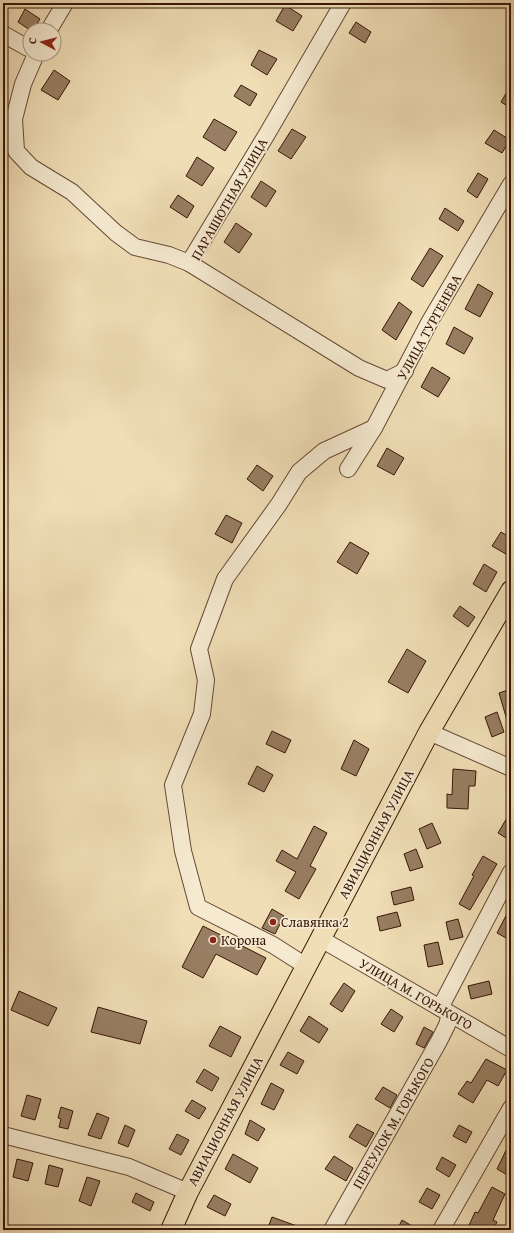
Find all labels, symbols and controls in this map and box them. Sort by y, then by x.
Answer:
north arrow [22,22,62,62]
text: С [24,37,40,45]
street label: ПАРАШЮТНАЯ УЛИЦА [186,134,273,264]
street label: УЛИЦА ТУРГЕНЕВА [392,270,467,383]
street label: АВИАЦИОННАЯ УЛИЦА [333,765,419,902]
place label: Славянка 2 [281,912,349,932]
marker: Славянка 2 [268,917,278,927]
place label: Корона [221,930,267,950]
marker: Корона [208,935,218,945]
street label: УЛИЦА М. ГОРЬКОГО [356,953,476,1035]
street label: АВИАЦИОННАЯ УЛИЦА [182,1052,268,1189]
street label: ПЕРЕУЛОК М. ГОРЬКОГО [347,1054,439,1192]

